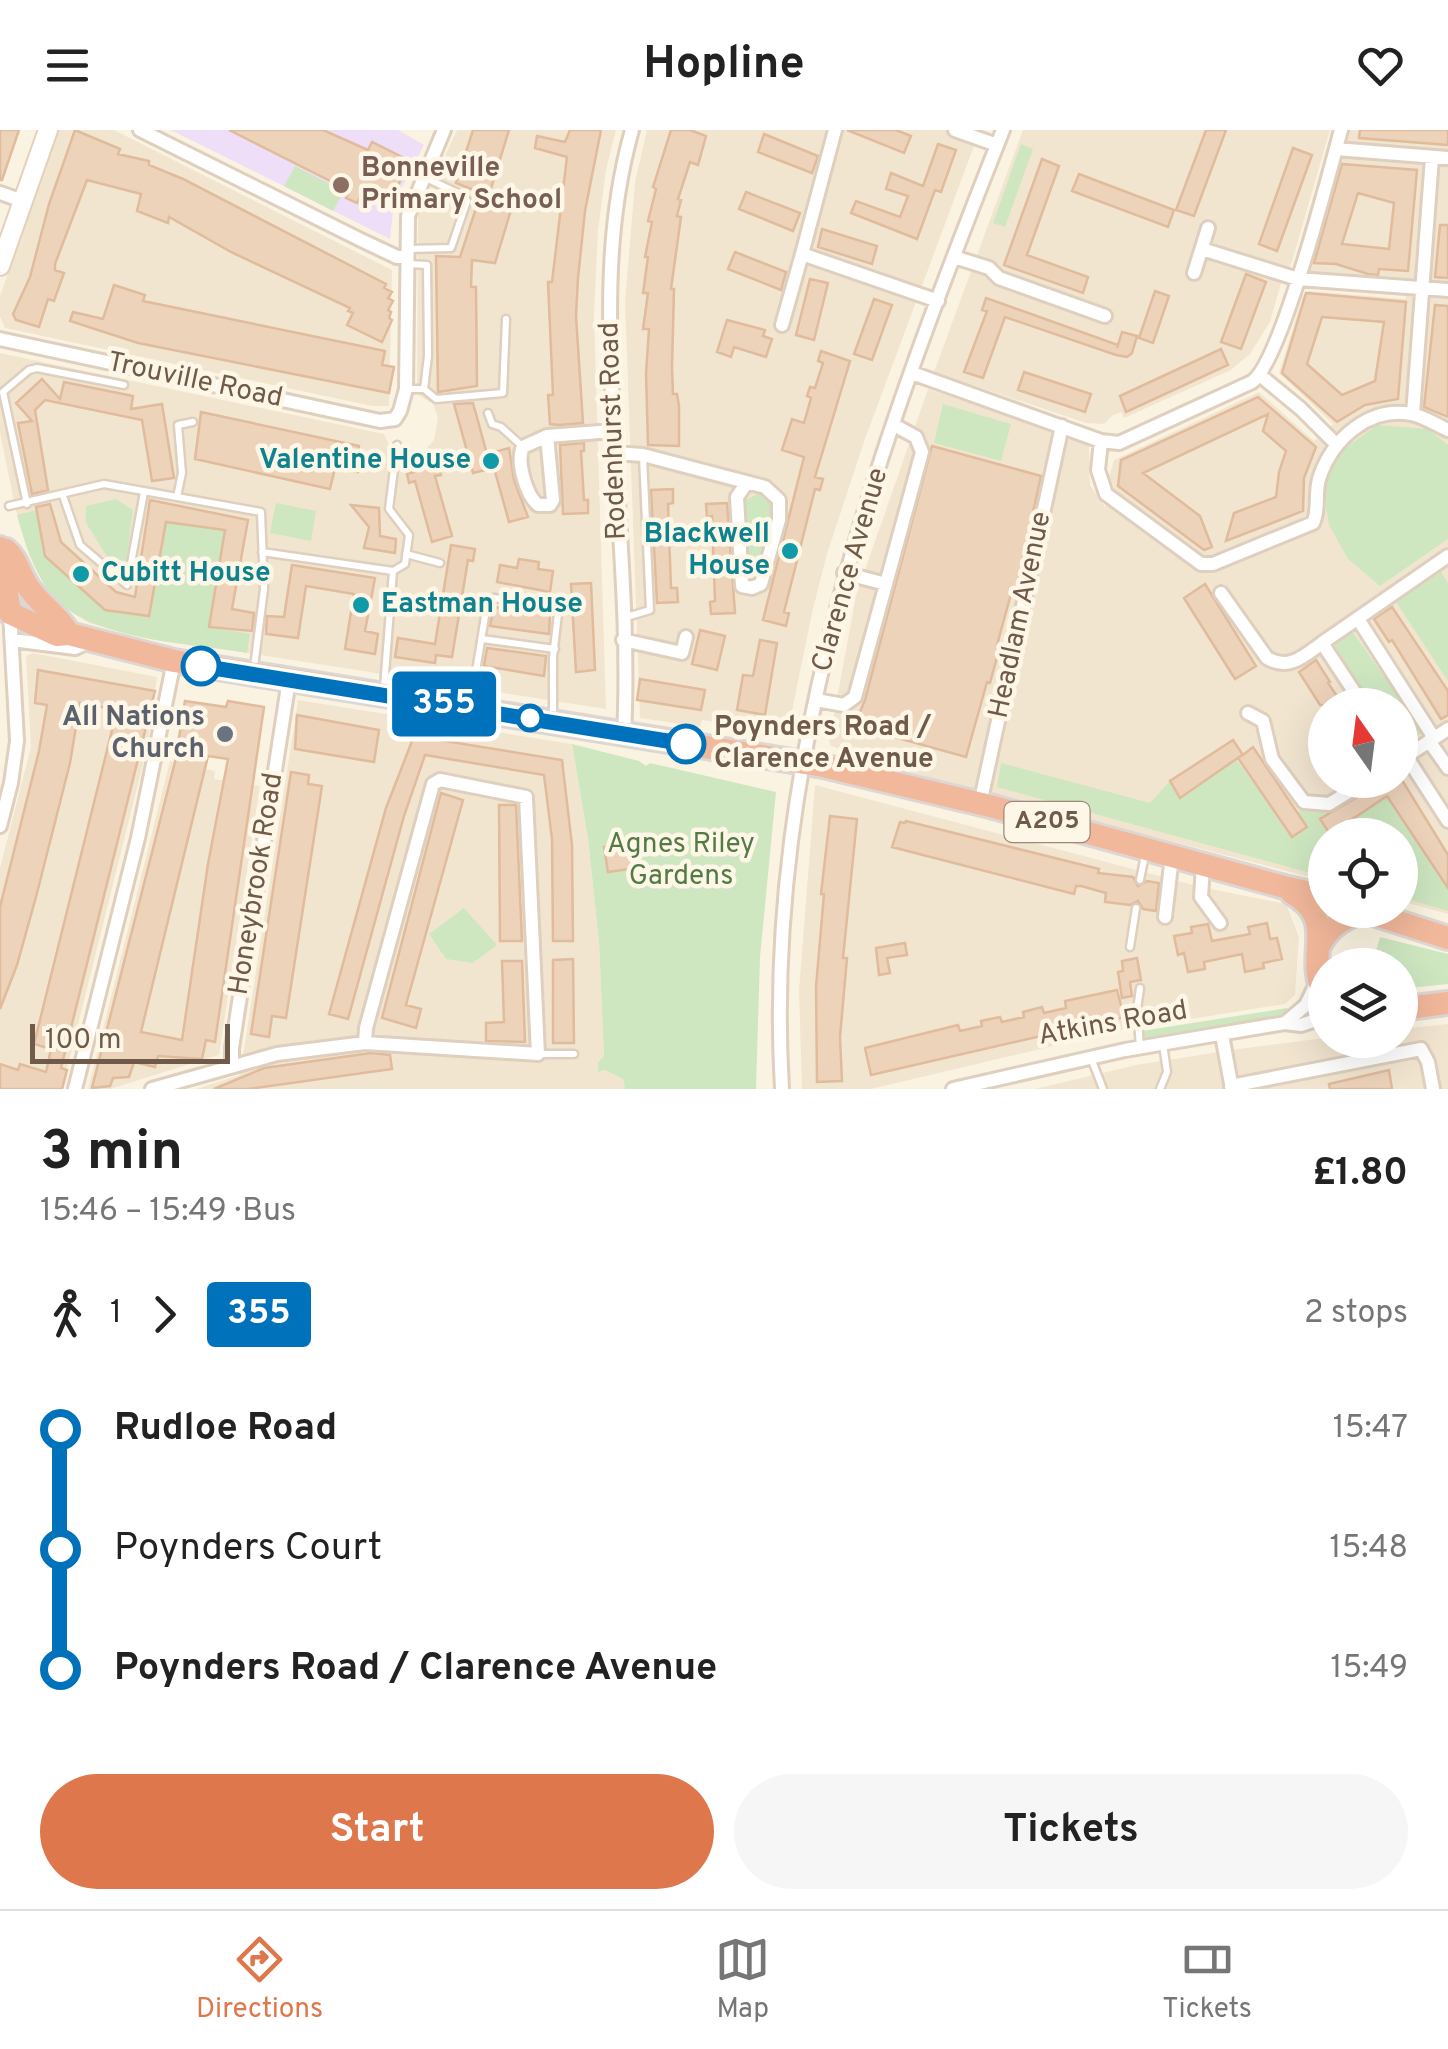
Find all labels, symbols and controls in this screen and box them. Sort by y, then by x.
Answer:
text: Hopline [643,37,805,94]
icon: menu [40,38,95,93]
icon: heart [1353,38,1408,93]
place label: Bonneville Primary School [361,151,562,219]
marker: Bonneville Primary School [330,174,352,196]
street label: Rodenhurst Road [592,321,636,541]
street label: Trouville Road [104,345,286,417]
place label: Valentine House [259,443,471,479]
marker: Valentine House [480,450,502,472]
street label: Clarence Avenue [805,464,897,676]
street label: Headlam Avenue [981,508,1061,722]
place label: Blackwell House [644,517,770,585]
marker: Blackwell House [779,540,801,562]
place label: Cubitt House [101,556,271,592]
marker: Cubitt House [70,563,92,585]
place label: Eastman House [381,587,583,623]
marker: Eastman House [350,594,372,616]
unlabelled marker [182,647,220,685]
line badge: 355 [386,672,502,736]
text: 355 [412,682,476,726]
north arrow [1308,688,1418,798]
map controls [1308,688,1418,1058]
place label: All Nations Church [62,700,205,768]
unlabelled marker [517,705,543,731]
place label: Poynders Road / Clarence Avenue [714,710,934,778]
marker: All Nations Church [214,723,236,745]
marker: Poynders Road / Clarence Avenue [667,725,705,763]
street label: Honeybrook Road [222,770,292,998]
road number: A205 [1004,802,1090,842]
button: locate [1308,818,1418,928]
park label: Agnes Riley Gardens [607,827,755,895]
button: layers [1308,948,1418,1058]
street label: Atkins Road [1036,993,1190,1055]
scale bar [30,1019,230,1064]
text: 100 m [45,1023,121,1059]
text: 3 min [40,1119,183,1189]
text: £1.80 [1312,1150,1408,1199]
text: 15:46 – 15:49 · Bus [40,1192,296,1232]
icon: walk [40,1287,95,1342]
icon: forward [137,1287,192,1342]
text: 355 [227,1292,291,1336]
text: 1 [110,1294,122,1334]
text: 2 stops [1304,1294,1408,1334]
text: Rudloe Road [114,1405,337,1454]
text: 15:47 [1333,1409,1408,1449]
text: Poynders Court [114,1525,382,1574]
text: 15:48 [1330,1529,1408,1569]
text: Poynders Road / Clarence Avenue [114,1645,717,1694]
text: 15:49 [1330,1649,1408,1689]
button: Start [40,1774,714,1889]
button: Tickets [734,1774,1408,1889]
tab: Directions [196,1932,323,2028]
tab: Map [715,1932,770,2028]
tab: Tickets [1162,1932,1252,2028]

